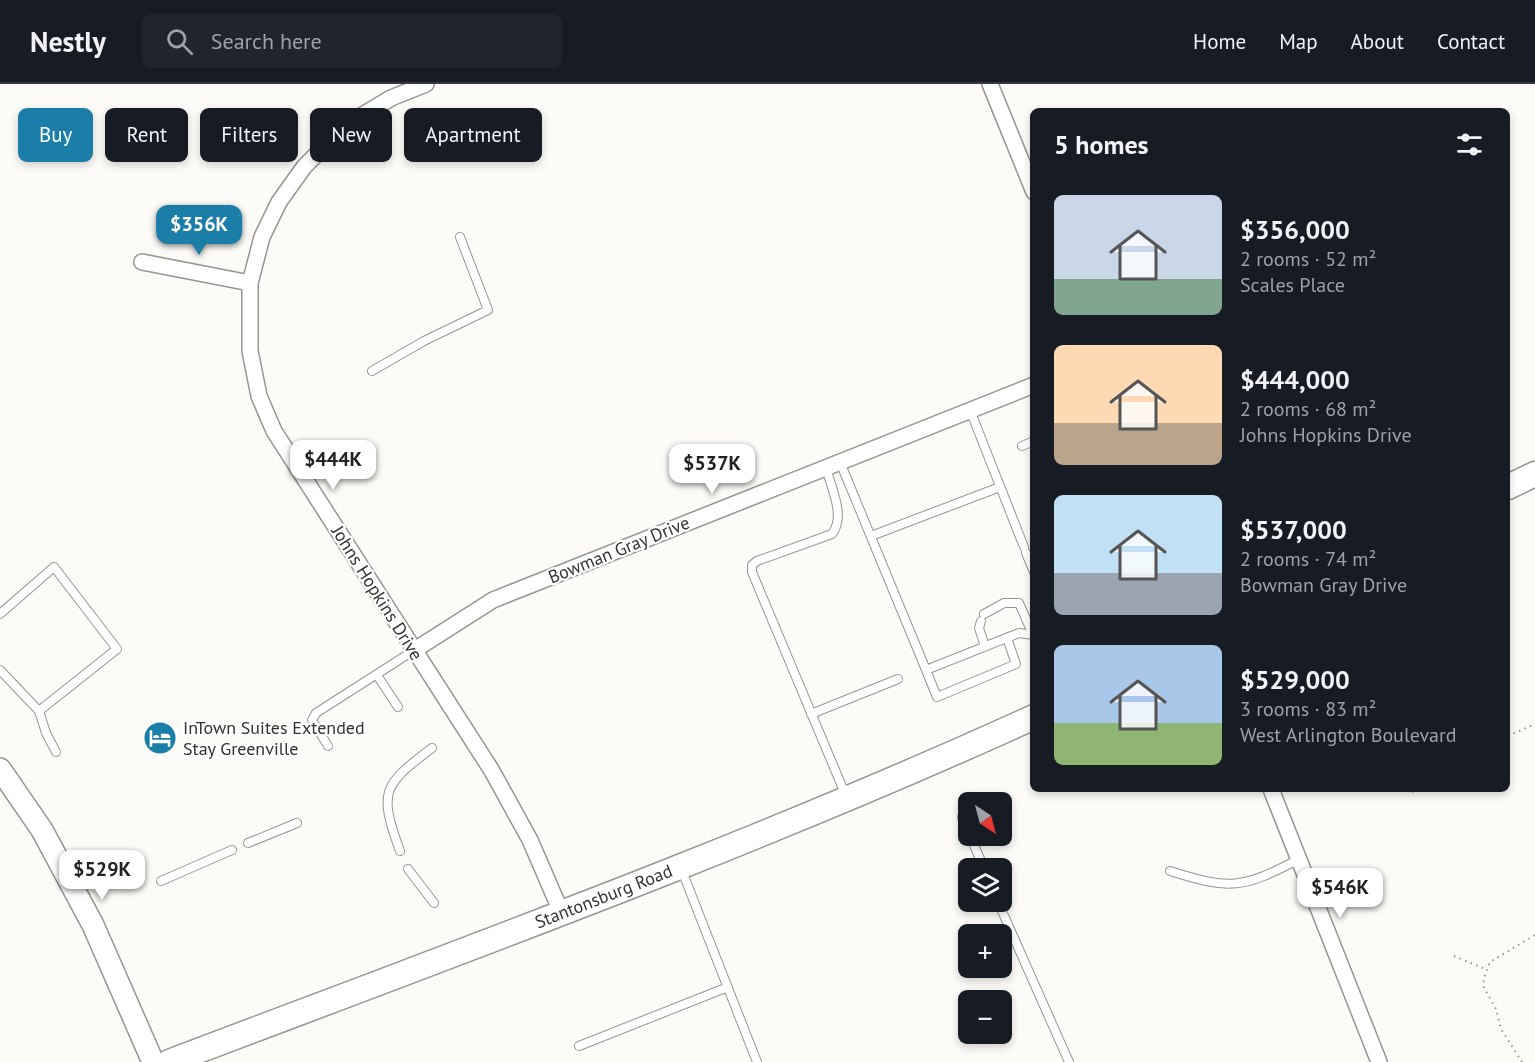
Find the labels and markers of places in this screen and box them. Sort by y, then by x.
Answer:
pin: $356K [157,205,241,256]
pin: $444K [291,440,375,491]
pin: $537K [670,444,754,495]
place label: InTown Suites Extended Stay Greenville [183,716,365,760]
hotel icon: InTown Suites Extended Stay Greenville [142,720,178,756]
pin: $529K [60,850,144,901]
pin: $546K [1298,868,1382,919]

